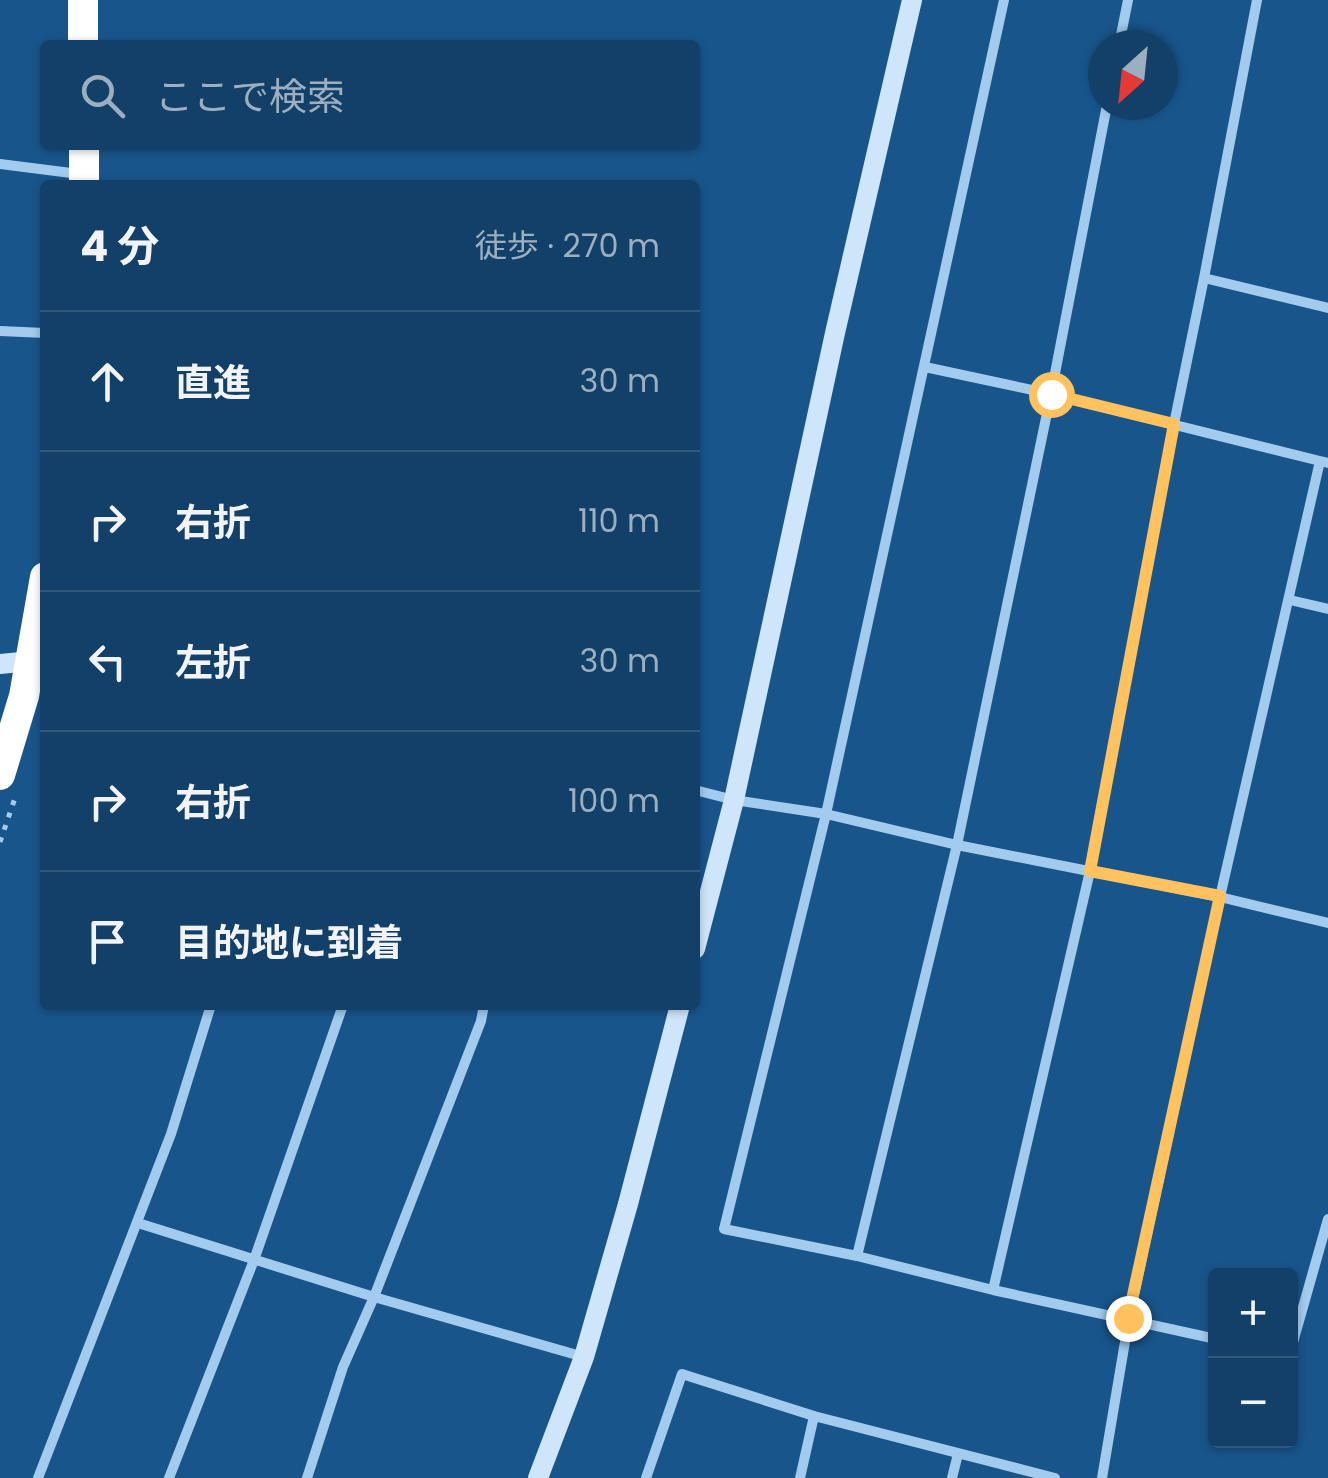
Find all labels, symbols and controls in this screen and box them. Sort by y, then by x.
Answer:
north arrow [1088,30,1178,120]
search box [40,40,700,150]
icon: search [75,68,130,123]
text: ここで検索 [155,70,345,123]
text: 4 分 [80,217,159,276]
text: 徒歩 · 270 m [475,223,660,268]
icon: ahead [80,354,135,409]
text: 直進 [175,356,251,409]
text: 30 m [580,358,660,403]
route start [1029,372,1075,418]
icon: right [80,494,135,549]
text: 右折 [175,496,251,549]
text: 110 m [578,498,660,543]
icon: left [80,634,135,689]
text: 左折 [175,636,251,689]
text: 30 m [580,638,660,683]
icon: right [80,774,135,829]
text: 右折 [175,776,251,829]
text: 100 m [568,778,660,823]
icon: arrive [80,914,135,969]
text: 目的地に到着 [175,916,403,969]
map controls [1208,1268,1298,1448]
button: + [1208,1268,1298,1358]
route end [1106,1296,1152,1342]
button: − [1208,1358,1298,1448]

